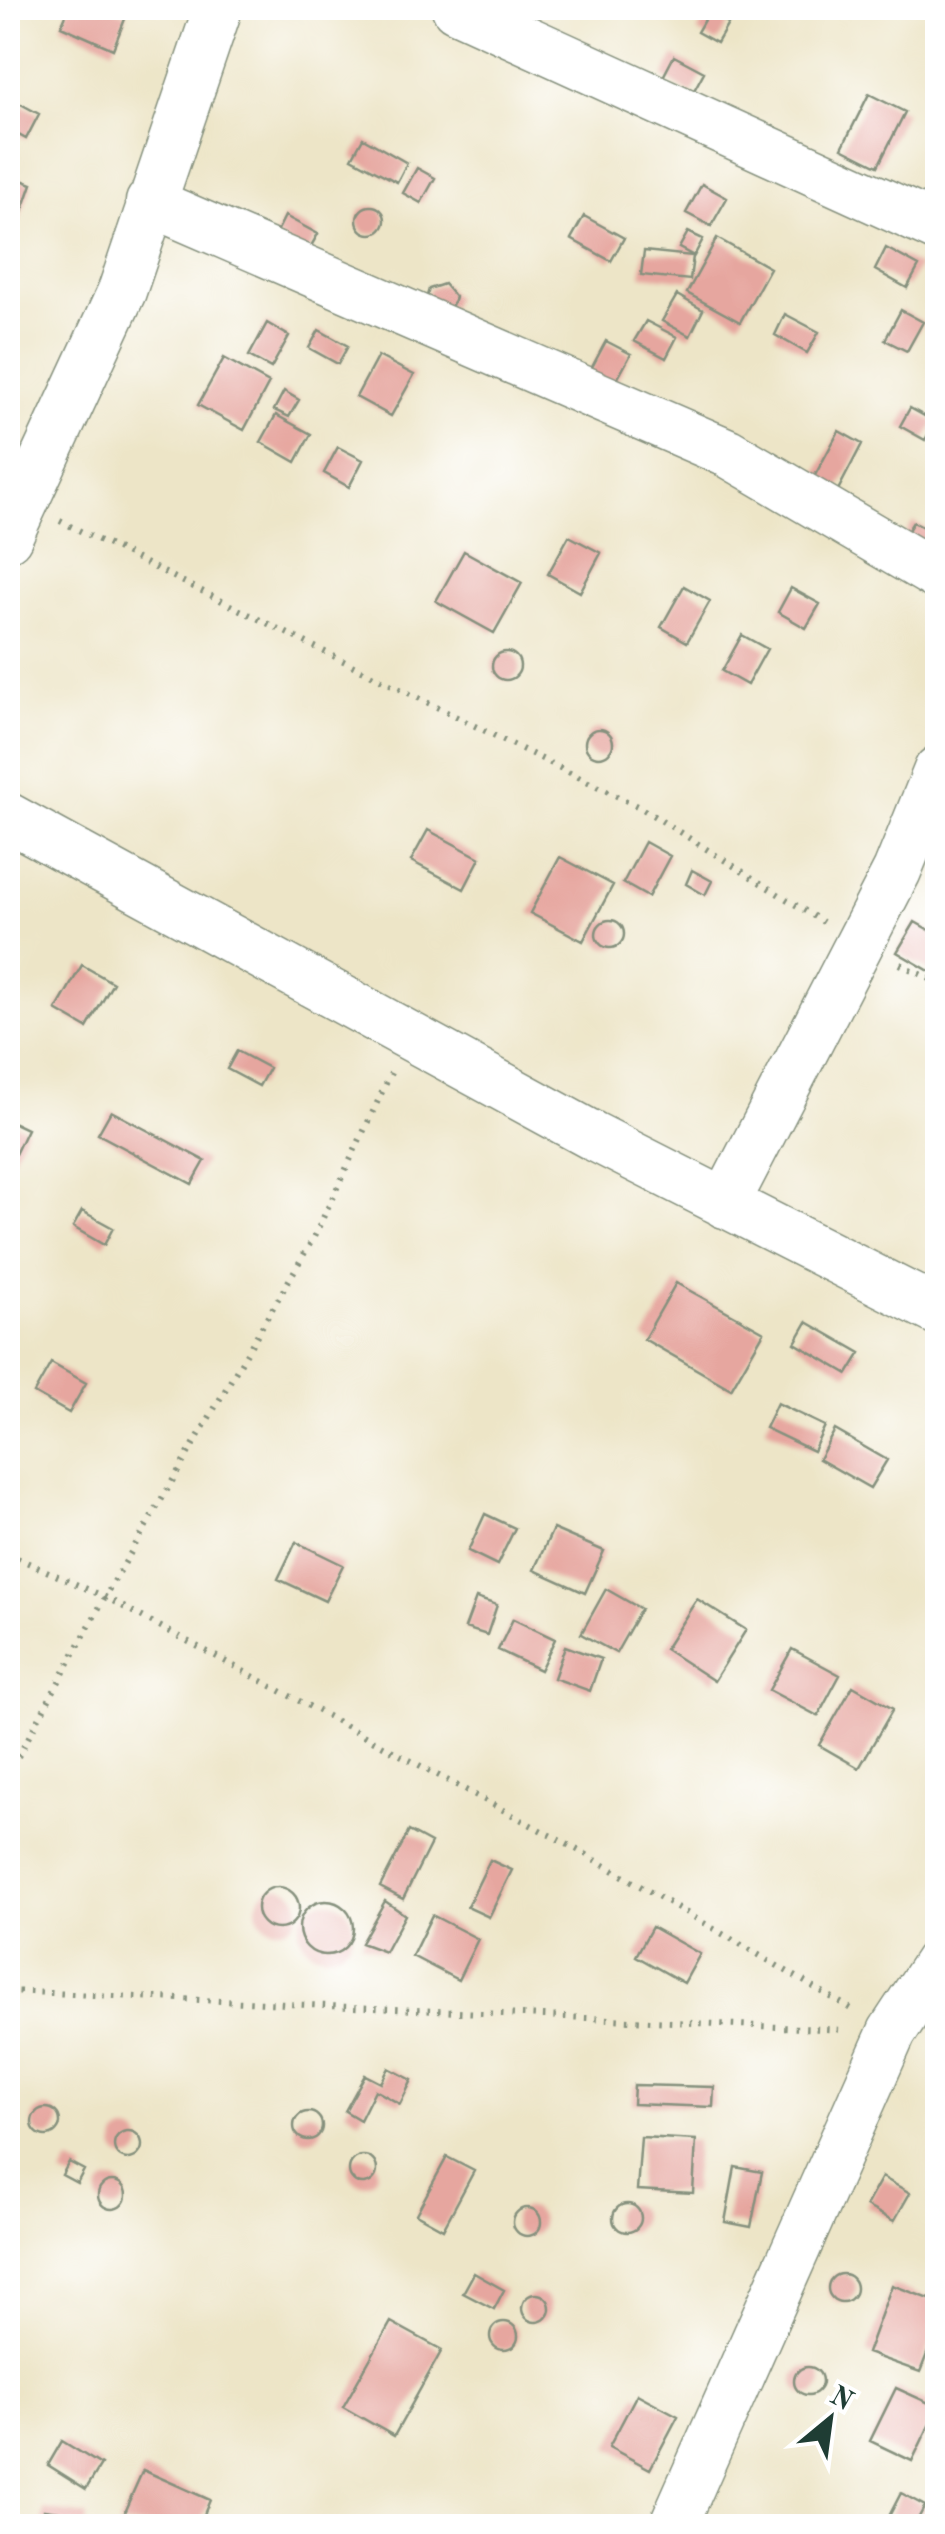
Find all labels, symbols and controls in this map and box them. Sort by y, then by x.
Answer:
north arrow [780,2369,880,2469]
text: N [825,2382,857,2417]

